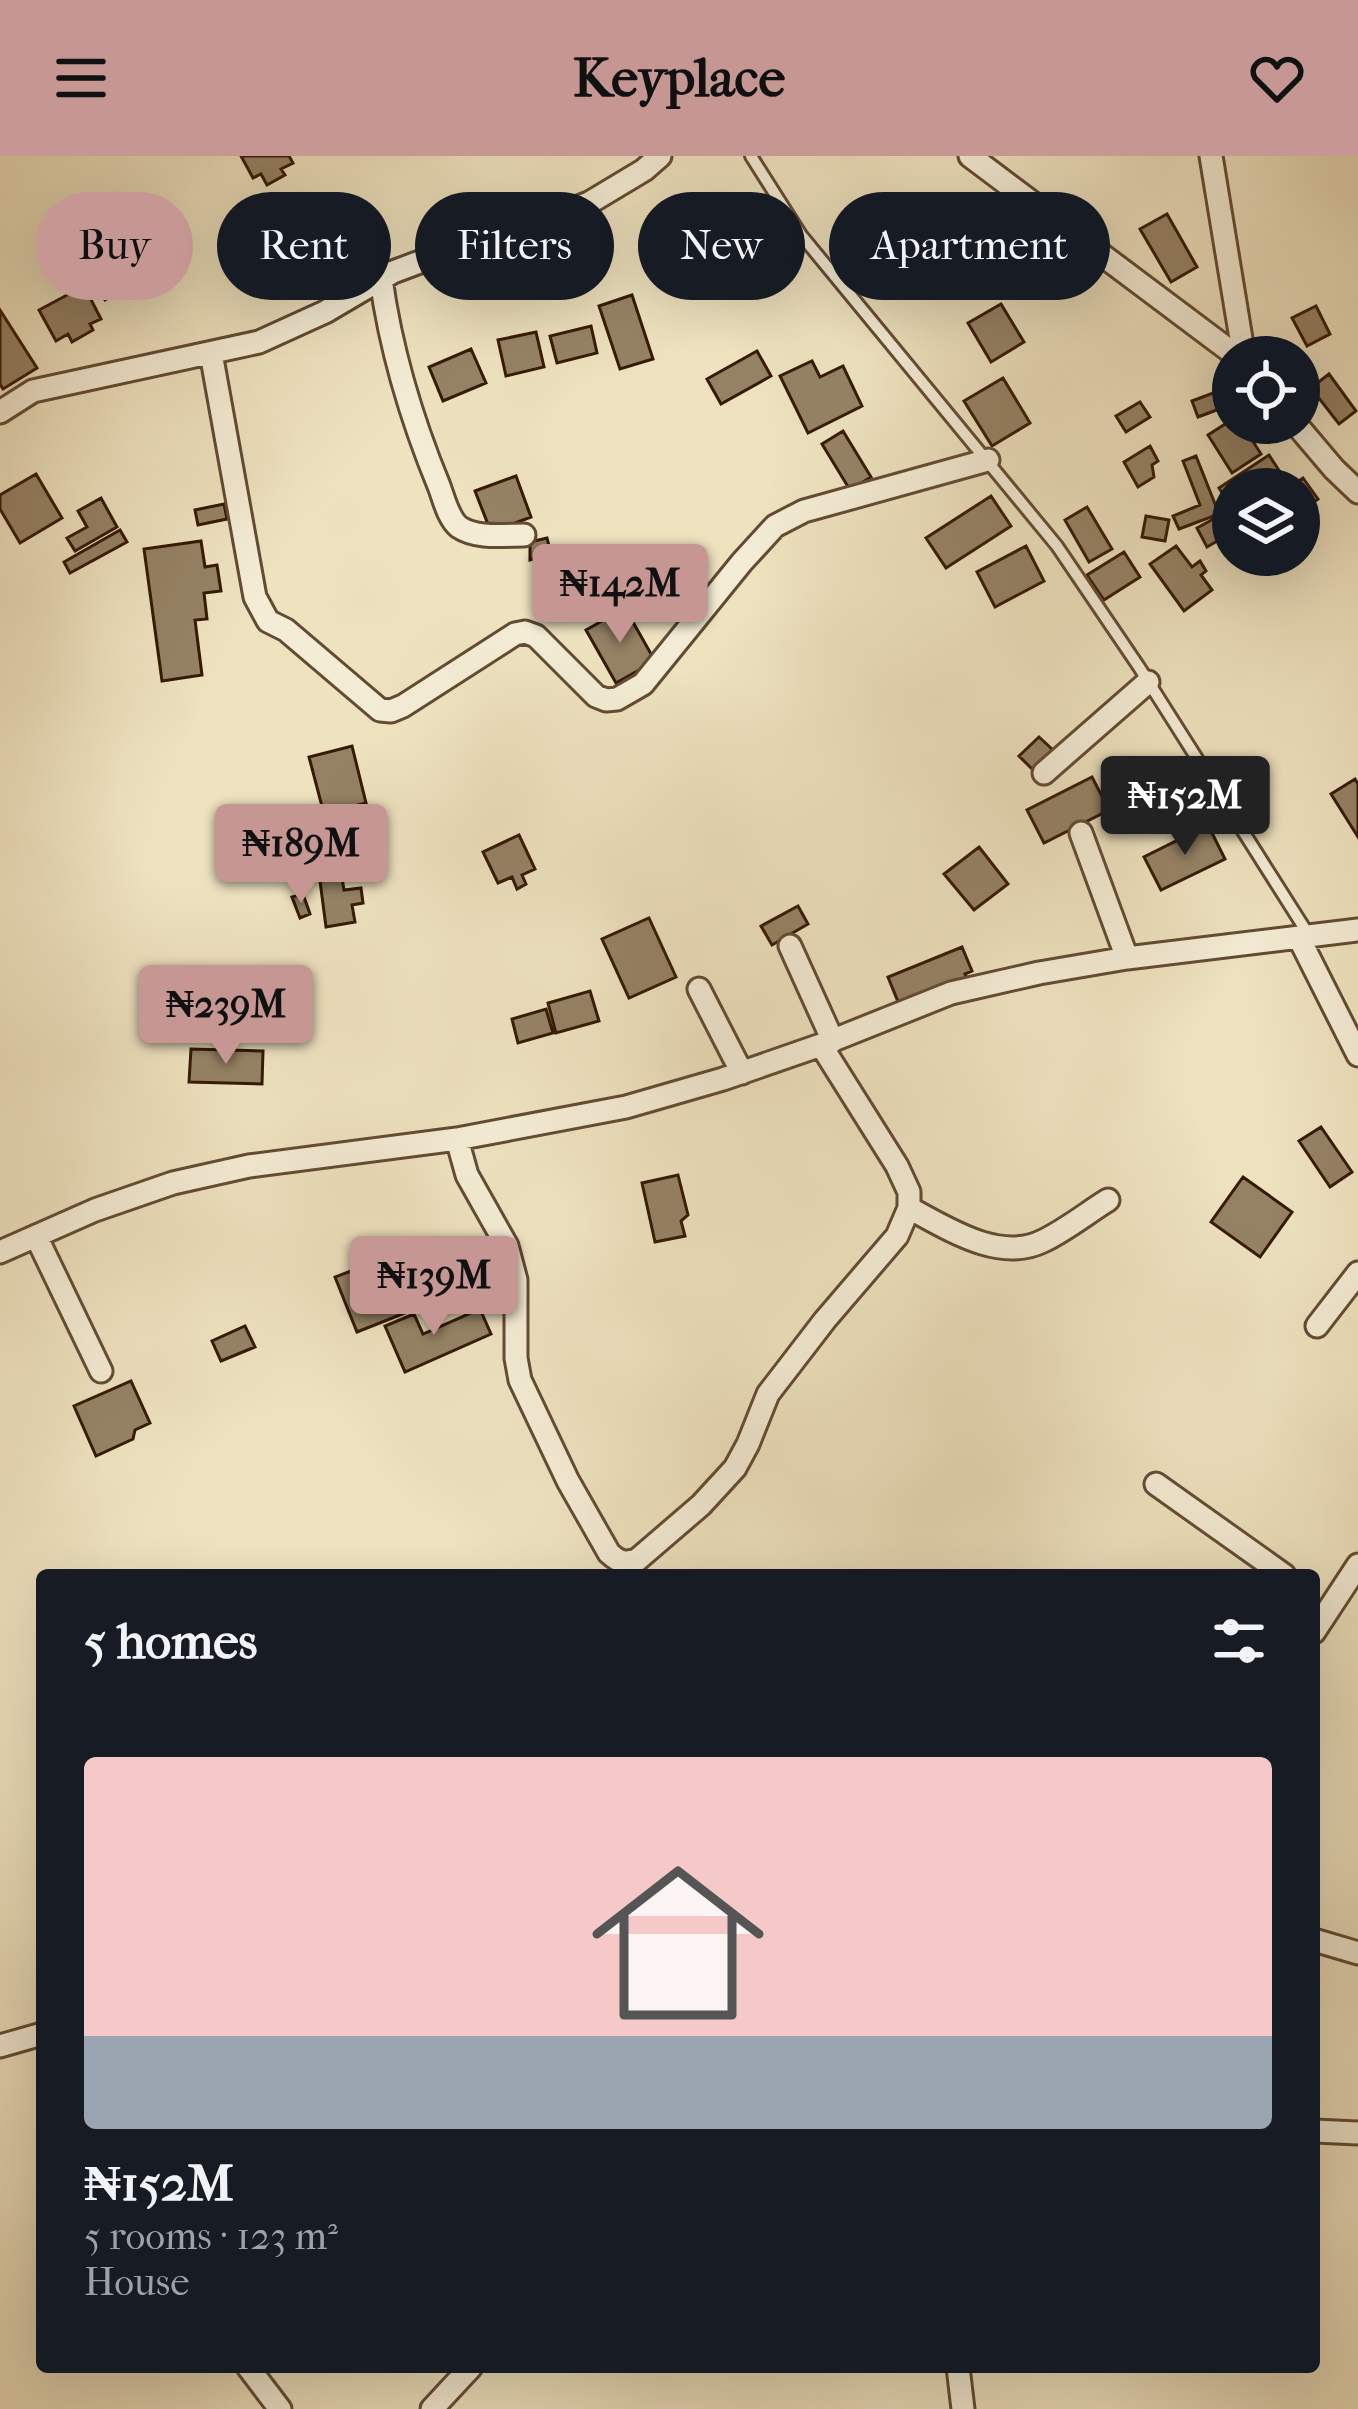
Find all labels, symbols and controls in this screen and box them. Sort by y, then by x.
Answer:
icon: menu [48,45,114,111]
icon: heart [1244,45,1310,111]
text: Keyplace [573,47,785,110]
chip: Buy [36,192,193,300]
chip: Rent [217,192,391,300]
chip: Filters [415,192,614,300]
chip: New [638,192,805,300]
chip: Apartment [829,192,1110,300]
map controls [1212,336,1320,576]
button: locate [1212,336,1320,444]
button: layers [1212,468,1320,576]
pin: ₦142M [536,544,704,646]
text: ₦142M [560,560,680,606]
pin: ₦152M [1101,756,1269,858]
text: ₦152M [1128,772,1242,818]
pin: ₦189M [217,804,385,906]
text: ₦189M [242,820,360,866]
pin: ₦239M [142,965,310,1067]
text: ₦239M [166,981,286,1027]
pin: ₦139M [350,1236,518,1338]
text: ₦139M [377,1252,491,1298]
icon: filters [1206,1608,1272,1674]
text: 5 homes [84,1611,257,1671]
icon: home [570,1835,786,2051]
text: ₦152M [84,2153,234,2213]
text: 5 rooms · 123 m² [84,2213,338,2259]
text: House [84,2259,190,2305]

